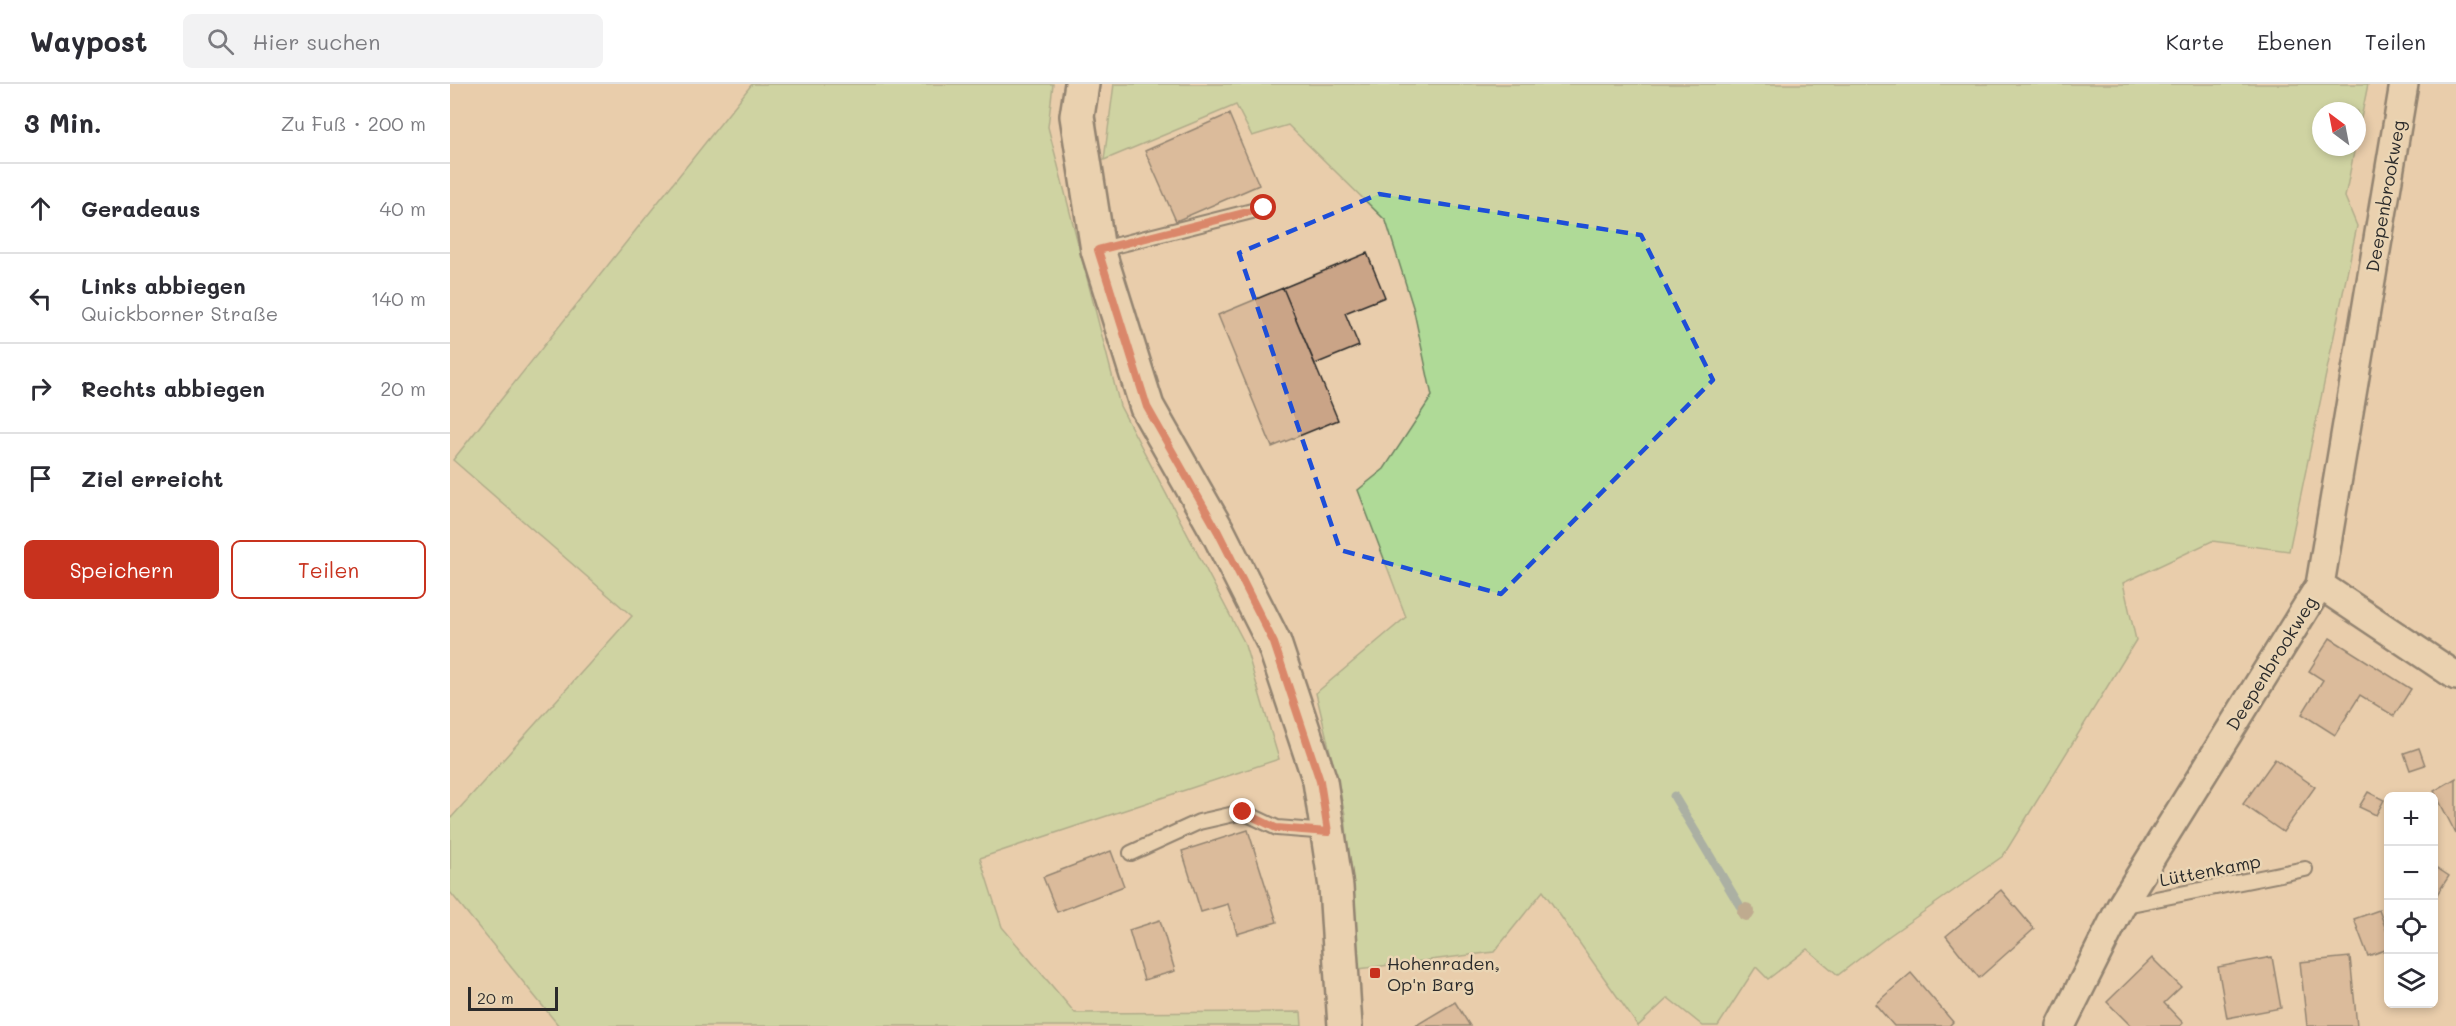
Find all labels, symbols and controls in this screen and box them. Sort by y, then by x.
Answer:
search box [183,14,603,68]
text: Waypost [30,23,147,59]
icon: search [204,25,237,58]
text: Hier suchen [252,27,380,56]
text: Karte [2166,28,2224,55]
text: Ebenen [2257,28,2332,55]
text: Teilen [2365,28,2426,55]
north arrow [2312,102,2366,156]
text: 3 Min. [24,106,102,140]
text: Zu Fuß · 200 m [281,110,426,136]
street label: Deepenbrookweg [2360,118,2410,274]
icon: ahead [24,192,57,225]
text: Geradeaus [81,194,200,223]
route start [1250,194,1276,220]
text: 40 m [380,195,426,221]
text: Links abbiegen [81,271,246,300]
icon: left [24,282,57,315]
text: 140 m [371,285,426,311]
text: Quickborner Straße [81,300,278,326]
icon: right [24,372,57,405]
text: Rechts abbiegen [81,374,265,403]
text: 20 m [380,375,426,401]
icon: arrive [24,462,57,495]
text: Ziel erreicht [81,464,223,493]
button: Speichern [24,540,219,599]
button: Teilen [231,540,426,599]
street label: Deepenbrookweg [2220,591,2322,735]
map controls [2384,792,2438,1008]
button: + [2384,792,2438,846]
route end [1229,798,1255,824]
button: − [2384,846,2438,900]
street label: Lüttenkamp [2157,848,2263,892]
button: locate [2384,900,2438,954]
place label: Hohenraden, Op'n Barg [1387,951,1500,996]
button: layers [2384,954,2438,1008]
marker: Hohenraden, Op'n Barg [1368,966,1382,980]
scale bar [468,984,558,1012]
text: 20 m [477,987,514,1008]

